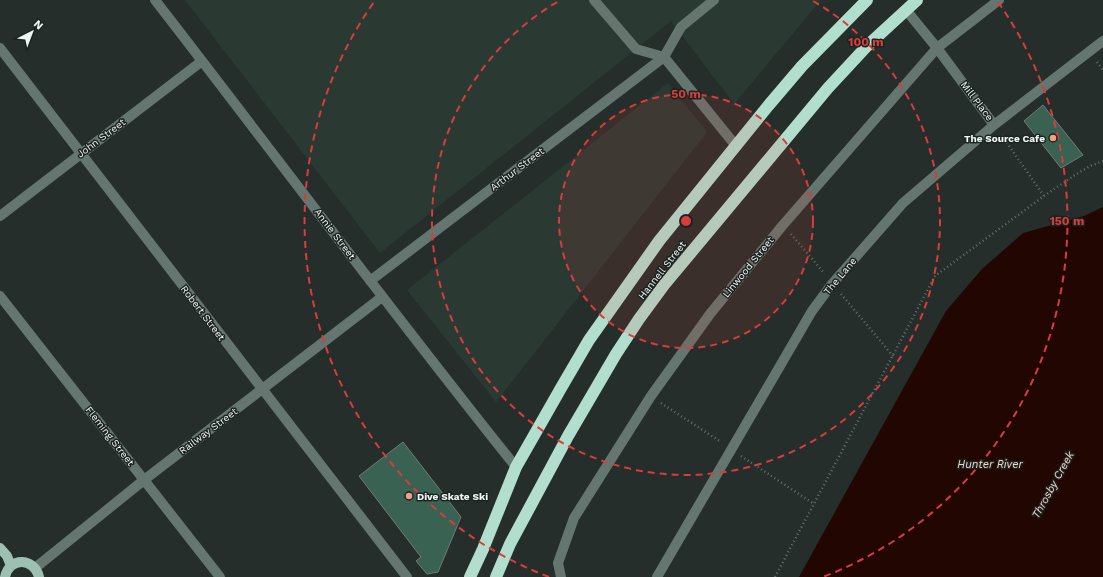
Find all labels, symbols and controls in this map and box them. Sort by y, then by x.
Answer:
north arrow [12,12,52,52]
text: N [31,17,46,32]
text: 100 m [848,35,884,49]
street label: Mill Place [959,79,996,123]
text: 50 m [671,87,701,101]
street label: John Street [75,116,128,160]
place label: The Source Cafe [964,133,1045,144]
marker: The Source Cafe [1048,133,1058,143]
street label: Arthur Street [488,145,547,193]
street label: Annie Street [312,206,358,262]
centre of rings [679,214,693,228]
text: 150 m [1050,214,1084,228]
street label: Linwood Street [720,234,776,300]
street label: Hannell Street [636,238,688,301]
street label: The Lane [821,255,859,297]
street label: Robert Street [179,283,228,343]
street label: Fleming Street [83,404,137,468]
street label: Railway Street [177,405,240,456]
water label: Throsby Creek [1029,448,1077,521]
water label: Hunter River [957,458,1023,471]
marker: Dive Skate Ski [404,491,414,501]
place label: Dive Skate Ski [417,491,488,502]

